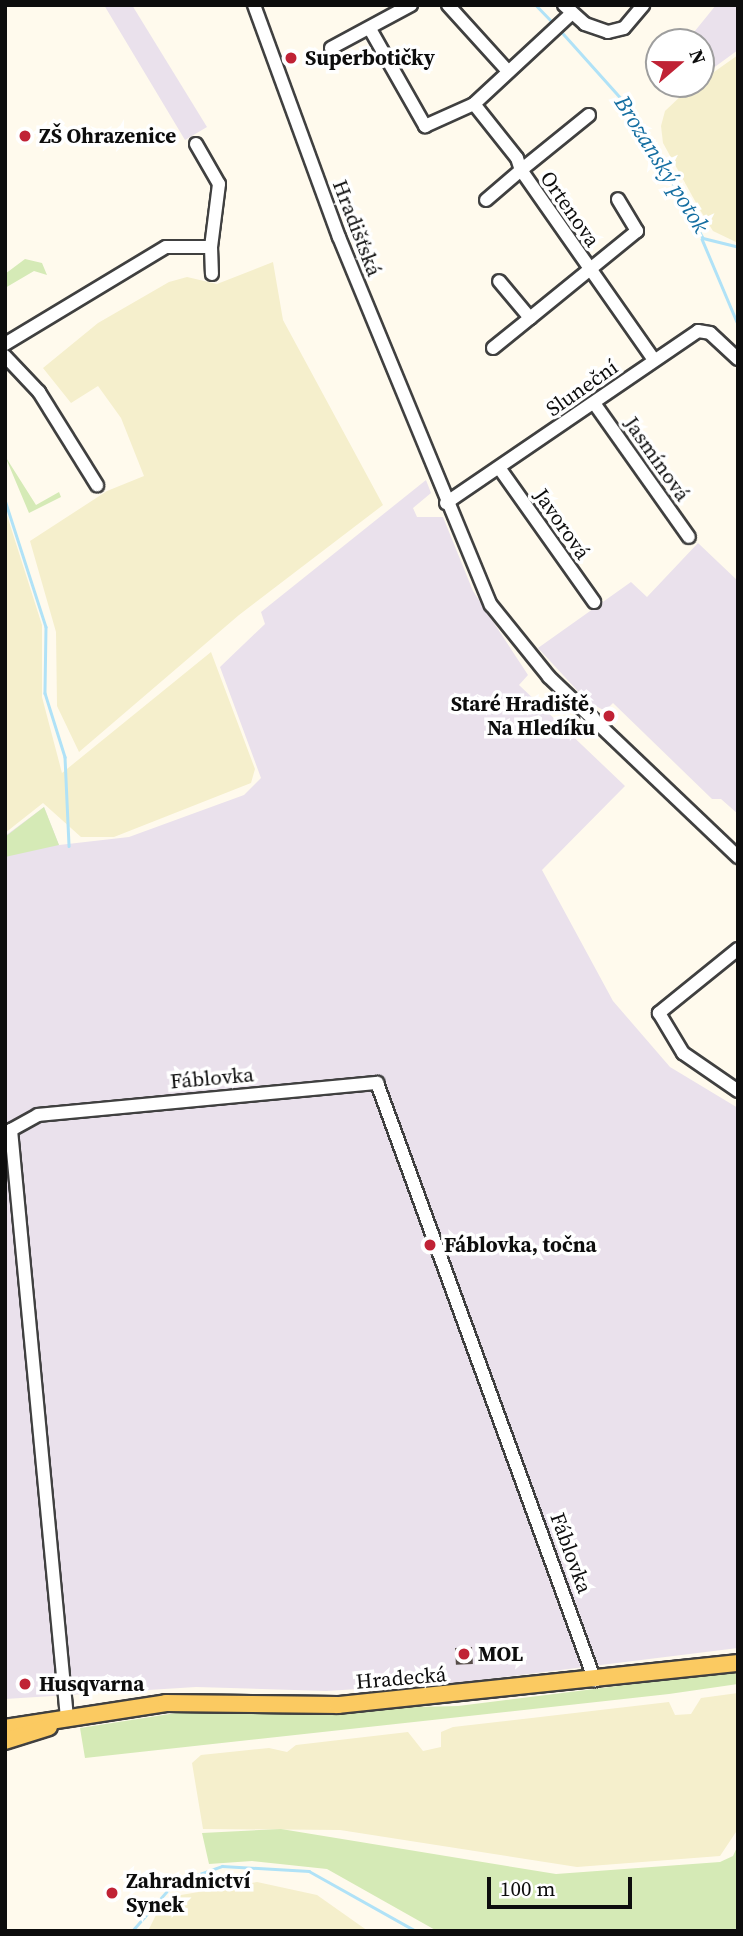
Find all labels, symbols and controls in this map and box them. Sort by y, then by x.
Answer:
north arrow [645,28,715,98]
place label: Superbotičky [305,45,435,71]
text: N [683,46,712,67]
marker: Superbotičky [283,50,299,66]
water label: Brozanský potok [609,90,715,238]
place label: ZŠ Ohrazenice [39,123,176,149]
marker: ZŠ Ohrazenice [17,128,33,144]
street label: Ortenova [535,166,605,252]
street label: Hradišťská [327,176,387,280]
street label: Sluneční [541,354,623,422]
street label: Jasmínová [619,412,695,506]
street label: Javorová [529,484,595,564]
place label: Staré Hradiště, Na Hledíku [451,691,595,741]
marker: Staré Hradiště, Na Hledíku [601,708,617,724]
street label: Fáblovka [169,1062,255,1094]
place label: Fáblovka, točna [444,1232,597,1258]
marker: Fáblovka, točna [422,1237,438,1253]
street label: Fáblovka [545,1509,597,1597]
place label: MOL [478,1641,523,1667]
marker: MOL [456,1646,472,1662]
street label: Hradecká [355,1661,447,1695]
place label: Husqvarna [39,1671,144,1697]
marker: Husqvarna [17,1676,33,1692]
scale bar [491,1862,636,1906]
place label: Zahradnictví Synek [126,1868,250,1918]
text: 100 m [500,1874,555,1903]
marker: Zahradnictví Synek [104,1885,120,1901]

